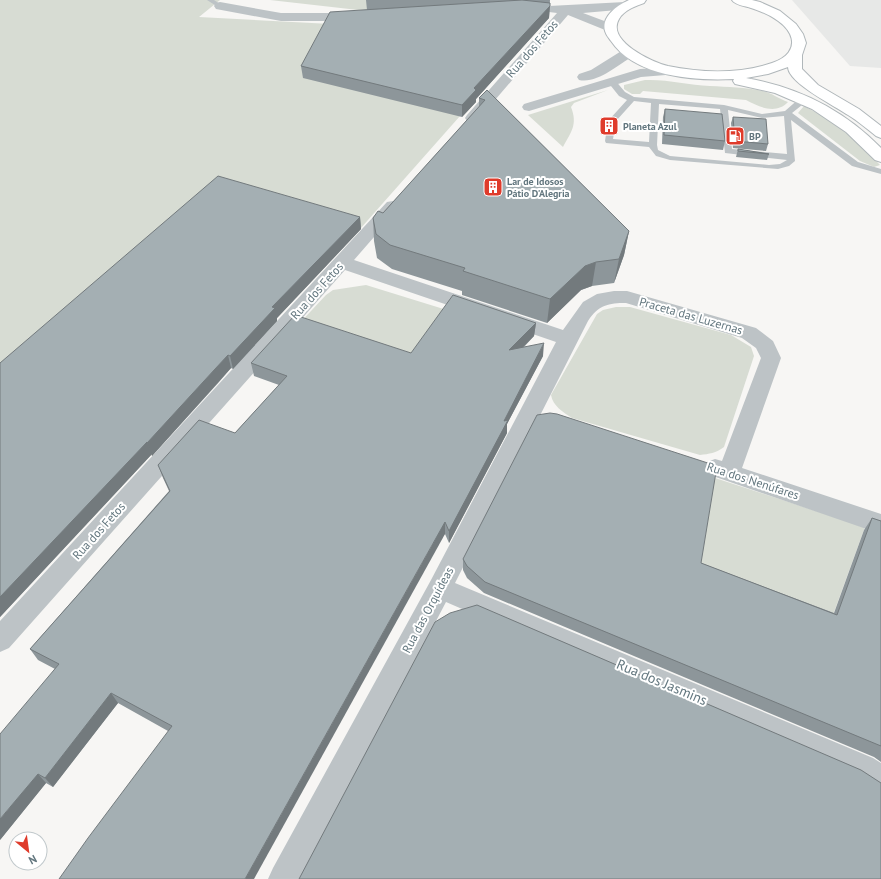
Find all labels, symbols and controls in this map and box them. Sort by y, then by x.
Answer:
street label: Rua dos Fetos [503,17,561,81]
building icon: Planeta Azul [598,115,620,137]
place label: Planeta Azul [623,120,677,133]
fuel station icon: BP [724,125,746,147]
place label: BP [749,130,761,143]
place label: Lar de Idosos Pátio D'Alegria [507,175,570,200]
building icon: Lar de Idosos Pátio D'Alegria [482,176,504,198]
street label: Rua dos Fetos [287,259,346,322]
street label: Praceta das Luzernas [638,294,745,337]
street label: Rua dos Nenúfares [705,459,801,502]
street label: Rua dos Fetos [69,499,128,562]
street label: Rua das Orquídeas [399,564,457,655]
street label: Rua dos Jasmins [614,655,710,709]
north arrow [8,831,48,871]
text: N [26,852,39,868]

